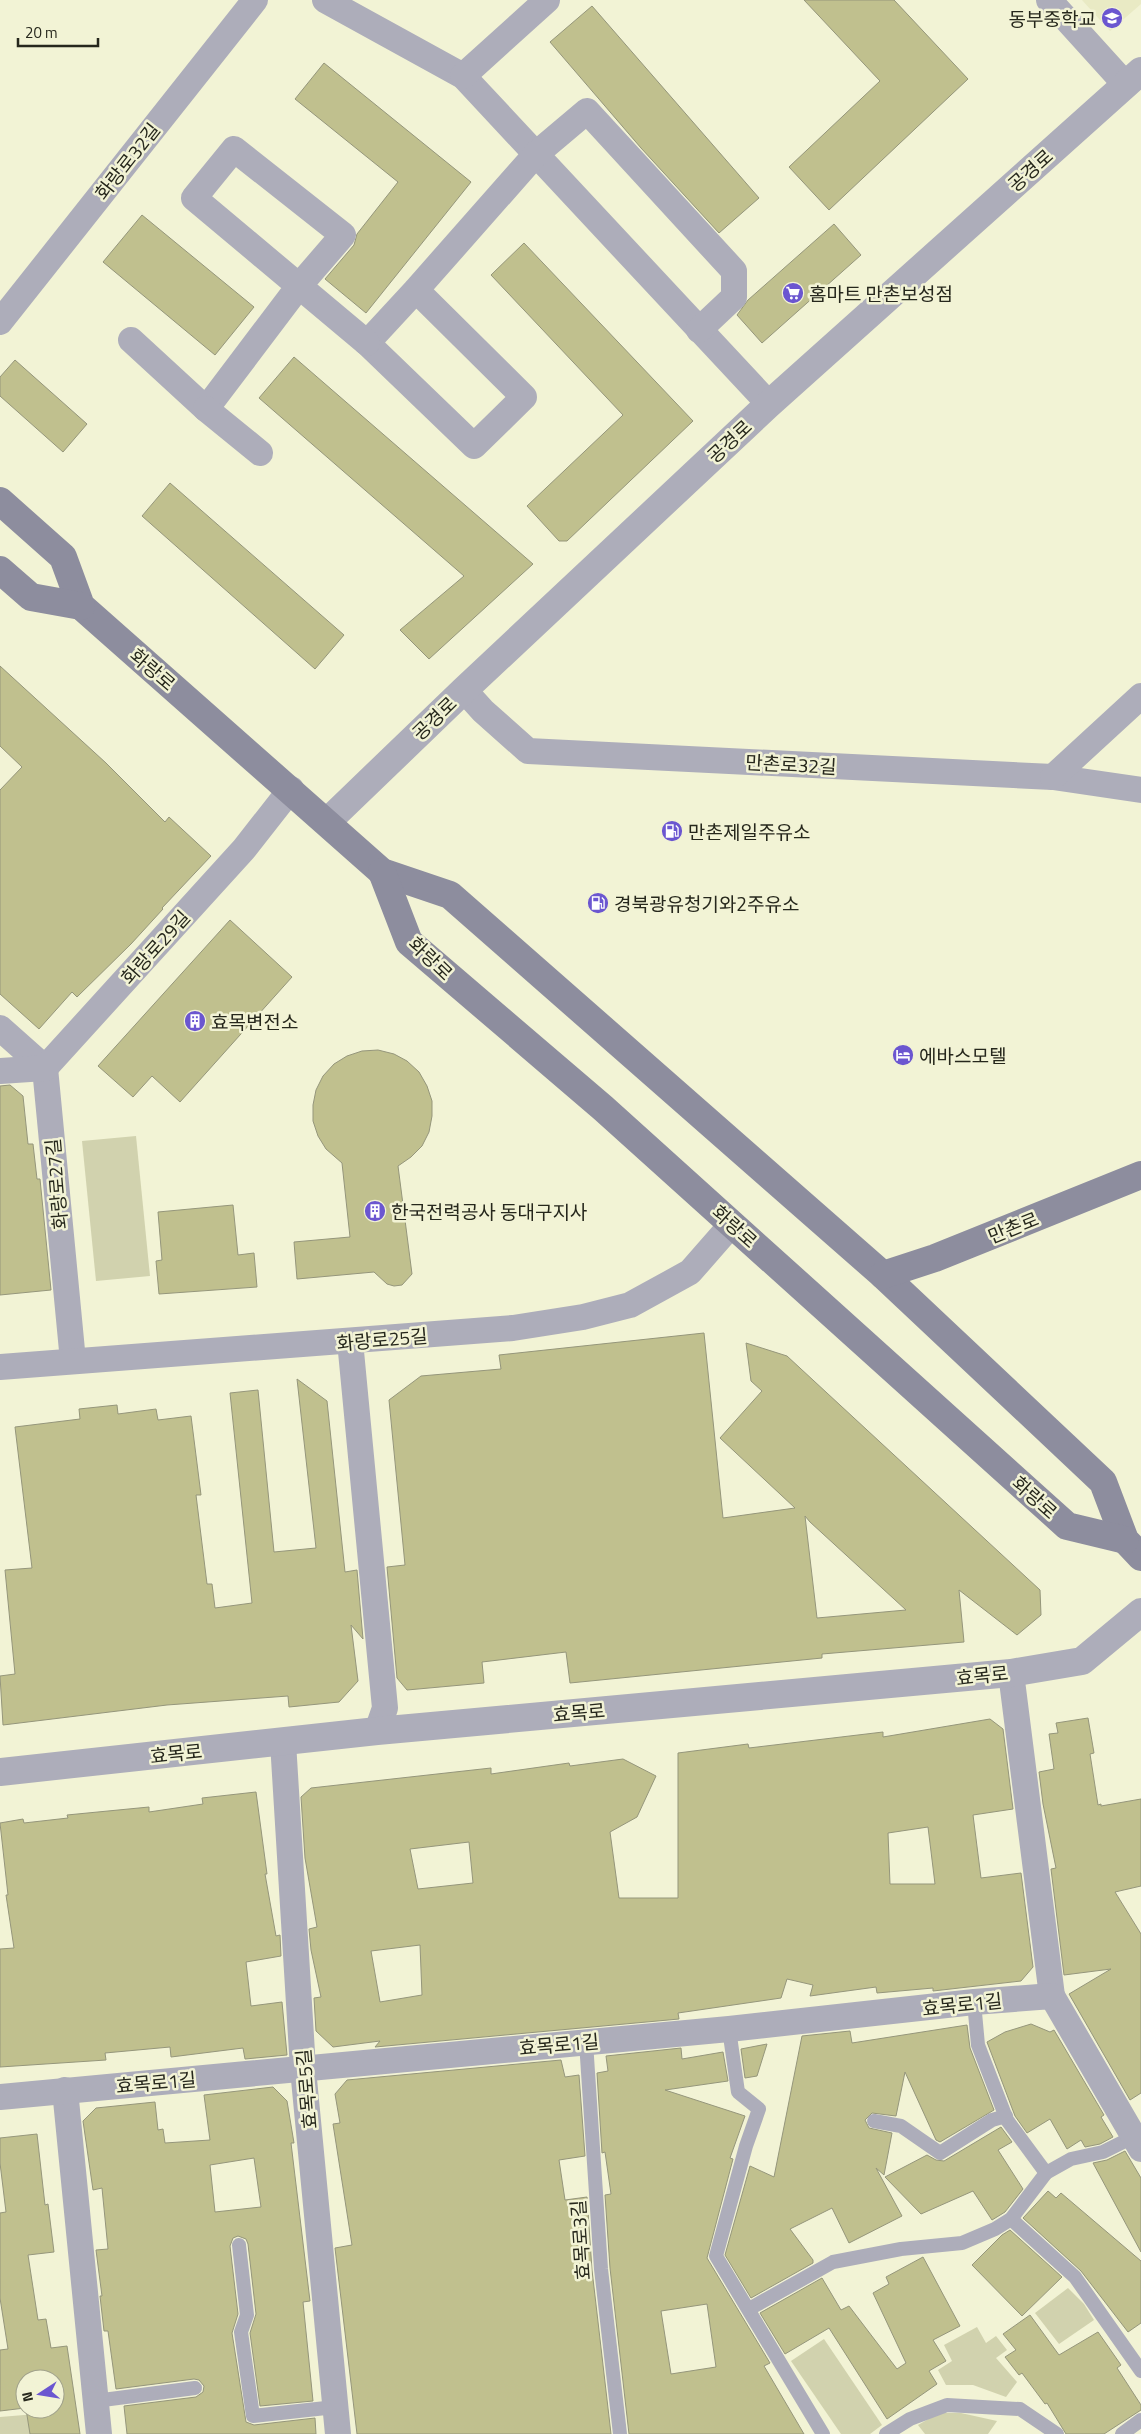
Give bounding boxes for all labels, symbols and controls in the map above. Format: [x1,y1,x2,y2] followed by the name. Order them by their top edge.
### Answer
[1009,4,1096,33] place label: 동부중학교
[1100,6,1124,30] school or university icon: 동부중학교
[18,15,98,47] scale bar
[25,21,58,44] text: 20 m
[87,116,167,206] street label: 화랑로32길
[1001,142,1059,198] street label: 공경로
[809,279,953,308] place label: 홈마트 만촌보성점
[781,281,805,305] supermarket icon: 홈마트 만촌보성점
[700,413,758,469] street label: 공경로
[124,641,182,697] street label: 화랑로
[405,689,463,747] street label: 공경로
[745,747,837,781] street label: 만촌로32길
[688,817,810,846] place label: 만촌제일주유소
[660,819,684,843] fuel station icon: 만촌제일주유소
[614,889,799,918] place label: 경북광유청기와2주유소
[586,891,610,915] fuel station icon: 경북광유청기와2주유소
[114,903,196,991] street label: 화랑로29길
[402,929,460,987] street label: 화랑로
[211,1007,298,1036] place label: 효목변전소
[183,1009,207,1033] building icon: 효목변전소
[919,1041,1006,1070] place label: 에바스모텔
[891,1043,915,1067] hotel icon: 에바스모텔
[38,1137,74,1231] street label: 화랑로27길
[391,1197,587,1226] place label: 한국전력공사 동대구지사
[706,1198,764,1254] street label: 화랑로
[363,1199,387,1223] building icon: 한국전력공사 동대구지사
[983,1204,1043,1250] street label: 만촌로
[335,1321,429,1357] street label: 화랑로25길
[1006,1469,1064,1525] street label: 화랑로
[954,1658,1010,1692] street label: 효목로
[552,1695,606,1729] street label: 효목로
[148,1736,204,1770] street label: 효목로
[920,1985,1004,2023] street label: 효목로1길
[518,2026,600,2062] street label: 효목로1길
[288,2048,324,2130] street label: 효목로5길
[115,2064,197,2100] street label: 효목로1길
[563,2199,597,2281] street label: 효목로3길
[15,2369,65,2419] north arrow
[16,2390,38,2404] text: N

